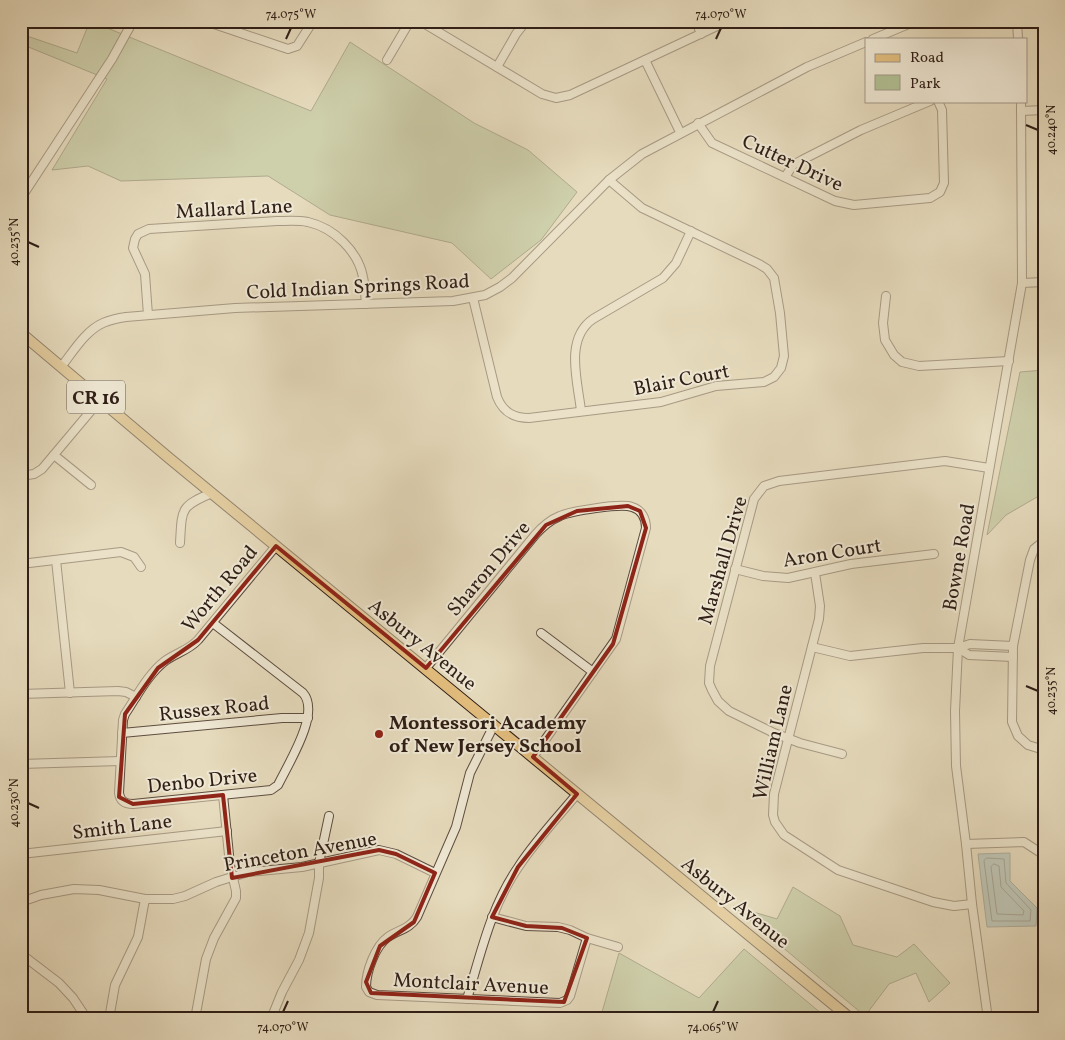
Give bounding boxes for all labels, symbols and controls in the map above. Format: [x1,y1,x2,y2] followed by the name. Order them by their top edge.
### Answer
[266,7,316,23] text: 74.075°W
[695,7,747,23] text: 74.070°W
[865,38,1028,102] legend
[910,48,944,69] text: Road
[910,74,941,95] text: Park
[1044,105,1060,155] text: 40.240°N
[737,128,847,199] street label: Cutter Drive
[175,193,293,227] street label: Mallard Lane
[7,218,23,266] text: 40.235°N
[246,268,471,308] street label: Cold Indian Springs Road
[631,358,732,404] street label: Blair Court
[67,381,125,414] road number: CR 16
[692,493,756,628] street label: Marshall Drive
[937,501,983,613] street label: Bowne Road
[441,516,538,623] street label: Sharon Drive
[781,532,884,576] street label: Aron Court
[176,540,265,639] street label: Worth Road
[361,593,482,698] street label: Asbury Avenue
[1044,667,1060,715] text: 40.235°N
[747,682,801,803] street label: William Lane
[157,690,271,730] street label: Russex Road
[389,710,586,761] place label: Montessori Academy of New Jersey School
[373,728,385,740] marker: Montessori Academy of New Jersey School
[146,762,259,802] street label: Denbo Drive
[7,778,23,828] text: 40.230°N
[71,808,174,848] street label: Smith Lane
[221,826,379,880] street label: Princeton Avenue
[674,851,795,956] street label: Asbury Avenue
[392,967,549,1003] street label: Montclair Avenue
[257,1020,309,1036] text: 74.070°W
[688,1020,738,1036] text: 74.065°W

